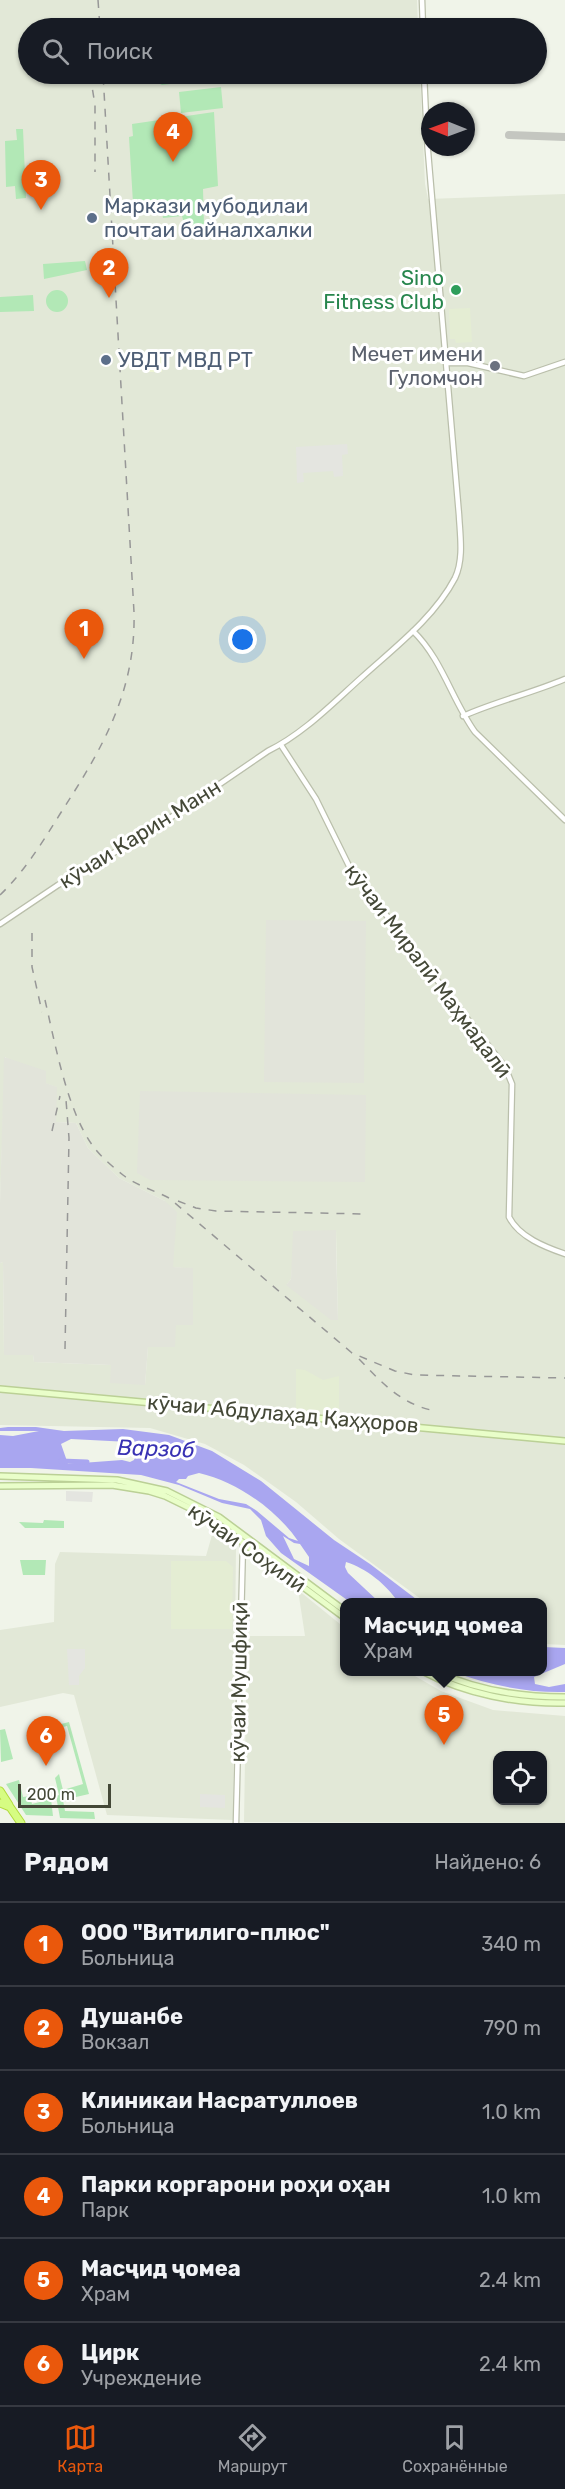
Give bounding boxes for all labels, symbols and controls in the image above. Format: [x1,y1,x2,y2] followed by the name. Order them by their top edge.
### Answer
[18,18,547,84] search box
[39,35,72,68] icon: search
[87,38,153,65] text: Поиск
[421,102,475,156] north arrow
[154,112,192,162] pin: 4
[22,160,60,210] pin: 3
[104,193,313,242] place label: Маркази мубодилаи почтаи байналхалки
[85,211,99,225] marker: Маркази мубодилаи почтаи байналхалки
[90,248,128,298] pin: 2
[323,265,444,314] place label: Sino Fitness Club
[449,283,463,297] marker: Sino Fitness Club
[351,341,483,390] place label: Мечет имени Гуломчон
[118,347,253,372] place label: УВДТ МВД РТ
[99,353,113,367] marker: УВДТ МВД РТ
[488,359,502,373] marker: Мечет имени Гуломчон
[64,610,104,659] pin: 1
[228,625,257,654] your location
[54,774,225,893] street label: кӯчаи Карин Манн
[340,859,517,1083] street label: кӯчаи Миралӣ Маҳмадалӣ
[146,1389,420,1438] street label: кӯчаи Абдулаҳад Қаҳҳоров
[117,1434,196,1463] water label: Варзоб
[184,1498,311,1597] street label: кӯчаи Соҳилӣ
[340,1598,547,1676] popup
[225,1601,252,1763] street label: кӯчаи Мушфиқӣ
[364,1612,523,1639] text: Масҷид ҷомеа
[364,1639,413,1663] text: Храм
[424,1696,464,1745] pin: 5
[26,1716,66,1766] pin: 6
[493,1751,547,1805] map controls
[493,1751,547,1805] button: locate
[18,1781,111,1808] scale bar
[27,1785,75,1804] text: 200 m
[24,1847,109,1878] text: Рядом
[435,1850,541,1874] text: Найдено: 6
[81,1919,330,1946] text: ООО "Витилиго-плюс"
[39,1932,48,1956] text: 1
[481,1932,541,1956] text: 340 m
[81,1946,174,1970] text: Больница
[81,2003,183,2030] text: Душанбе
[37,2016,50,2040] text: 2
[484,2016,541,2040] text: 790 m
[81,2030,149,2054] text: Вокзал
[81,2087,358,2114] text: Клиникаи Насратуллоев
[37,2100,50,2124] text: 3
[482,2100,541,2124] text: 1.0 km
[81,2114,174,2138] text: Больница
[81,2171,391,2198] text: Парки коргарони роҳи оҳан
[37,2184,50,2208] text: 4
[482,2184,541,2208] text: 1.0 km
[81,2198,129,2222] text: Парк
[81,2255,241,2282] text: Масҷид ҷомеа
[37,2268,50,2292] text: 5
[479,2268,541,2292] text: 2.4 km
[81,2282,130,2306] text: Храм
[81,2339,139,2366] text: Цирк
[37,2352,50,2376] text: 6
[479,2352,541,2376] text: 2.4 km
[81,2366,202,2390] text: Учреждение
[57,2421,103,2476] tab: Карта
[218,2421,288,2476] tab: Маршрут
[402,2421,508,2476] tab: Сохранённые

